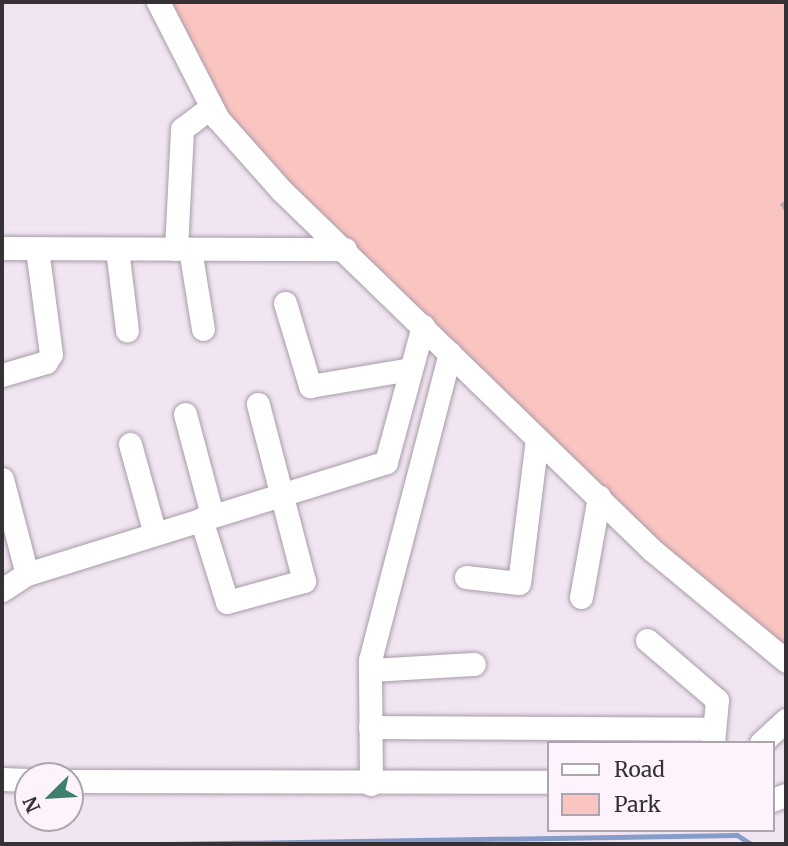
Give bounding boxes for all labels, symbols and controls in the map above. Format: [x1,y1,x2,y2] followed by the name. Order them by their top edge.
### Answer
[546,741,774,832] legend
[614,756,665,783] text: Road
[14,762,84,832] north arrow
[614,791,661,818] text: Park
[18,793,46,816] text: N

